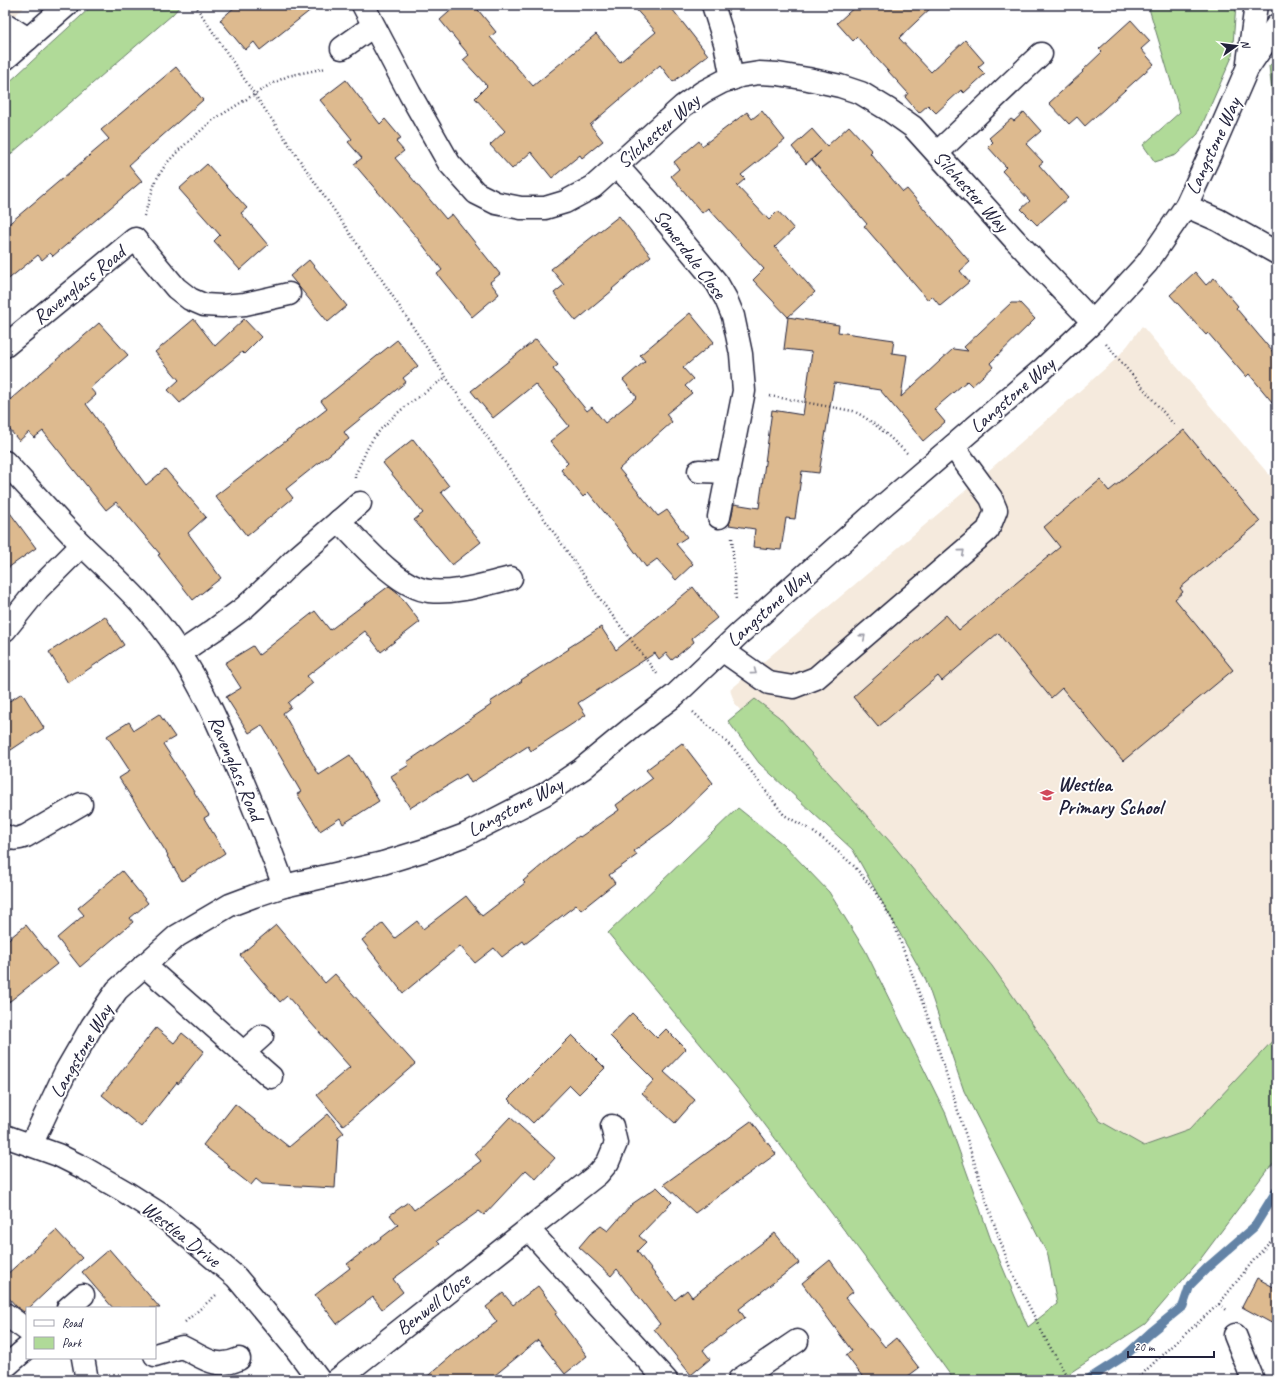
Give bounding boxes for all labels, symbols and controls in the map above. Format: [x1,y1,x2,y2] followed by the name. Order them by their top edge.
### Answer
[1216,26,1256,66] north arrow
[1238,39,1254,51] text: N
[612,87,706,174] street label: Silchester Way
[1180,92,1247,198] street label: Langstone Way
[928,145,1016,239] street label: Silchester Way
[648,204,733,305] street label: Somerdale Close
[28,238,133,330] street label: Ravenglass Road
[964,350,1061,439] street label: Langstone Way
[957,550,964,557] one-way arrow
[721,562,817,652] street label: Langstone Way
[858,635,866,642] one-way arrow
[750,667,757,675] one-way arrow
[203,712,271,827] street label: Ravenglass Road
[463,770,569,842] street label: Langstone Way
[1058,772,1167,820] place label: Westlea Primary School
[1039,787,1055,803] school or university icon: Westlea Primary School
[44,998,119,1102] street label: Langstone Way
[137,1195,227,1274] street label: Westlea Drive
[391,1266,476,1341] street label: Benwell Close
[26,1307,156,1359] legend
[62,1315,84,1331] text: Road
[1128,1333,1214,1359] scale bar
[62,1335,83,1351] text: Park
[1134,1339,1156,1355] text: 20 m

